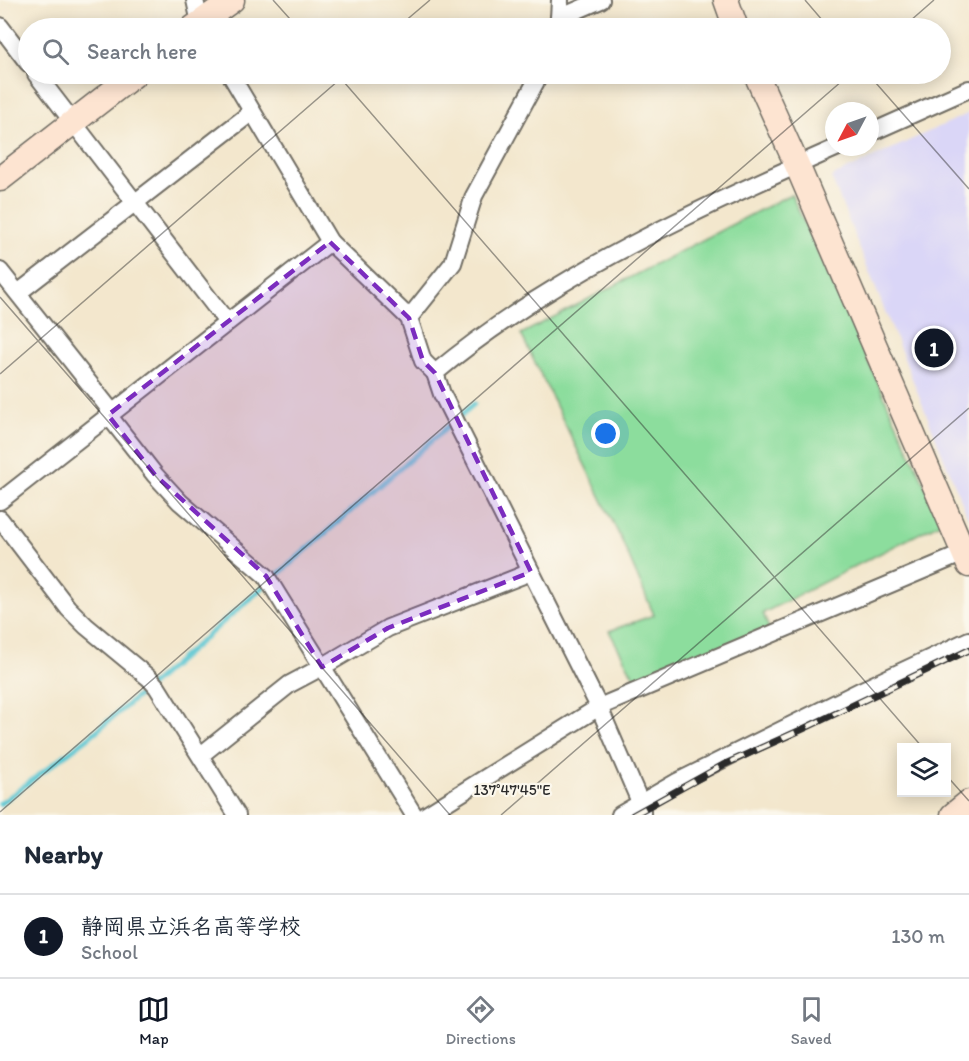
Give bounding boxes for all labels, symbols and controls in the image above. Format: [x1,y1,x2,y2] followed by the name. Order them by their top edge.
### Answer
[18,18,951,84] search box
[39,35,72,68] icon: search
[87,38,197,65] text: Search here
[825,102,879,156] north arrow
[914,326,954,370] pin: 1
[591,419,620,448] your location
[897,743,951,797] map controls
[897,743,951,797] button: layers
[474,781,550,799] text: 137°47'45"E
[24,838,103,870] text: Nearby
[81,913,301,940] text: 静岡県立浜名高等学校
[39,924,48,948] text: 1
[891,924,945,948] text: 130 m
[81,940,138,964] text: School
[137,993,170,1048] tab: Map
[445,993,516,1048] tab: Directions
[791,993,832,1048] tab: Saved

